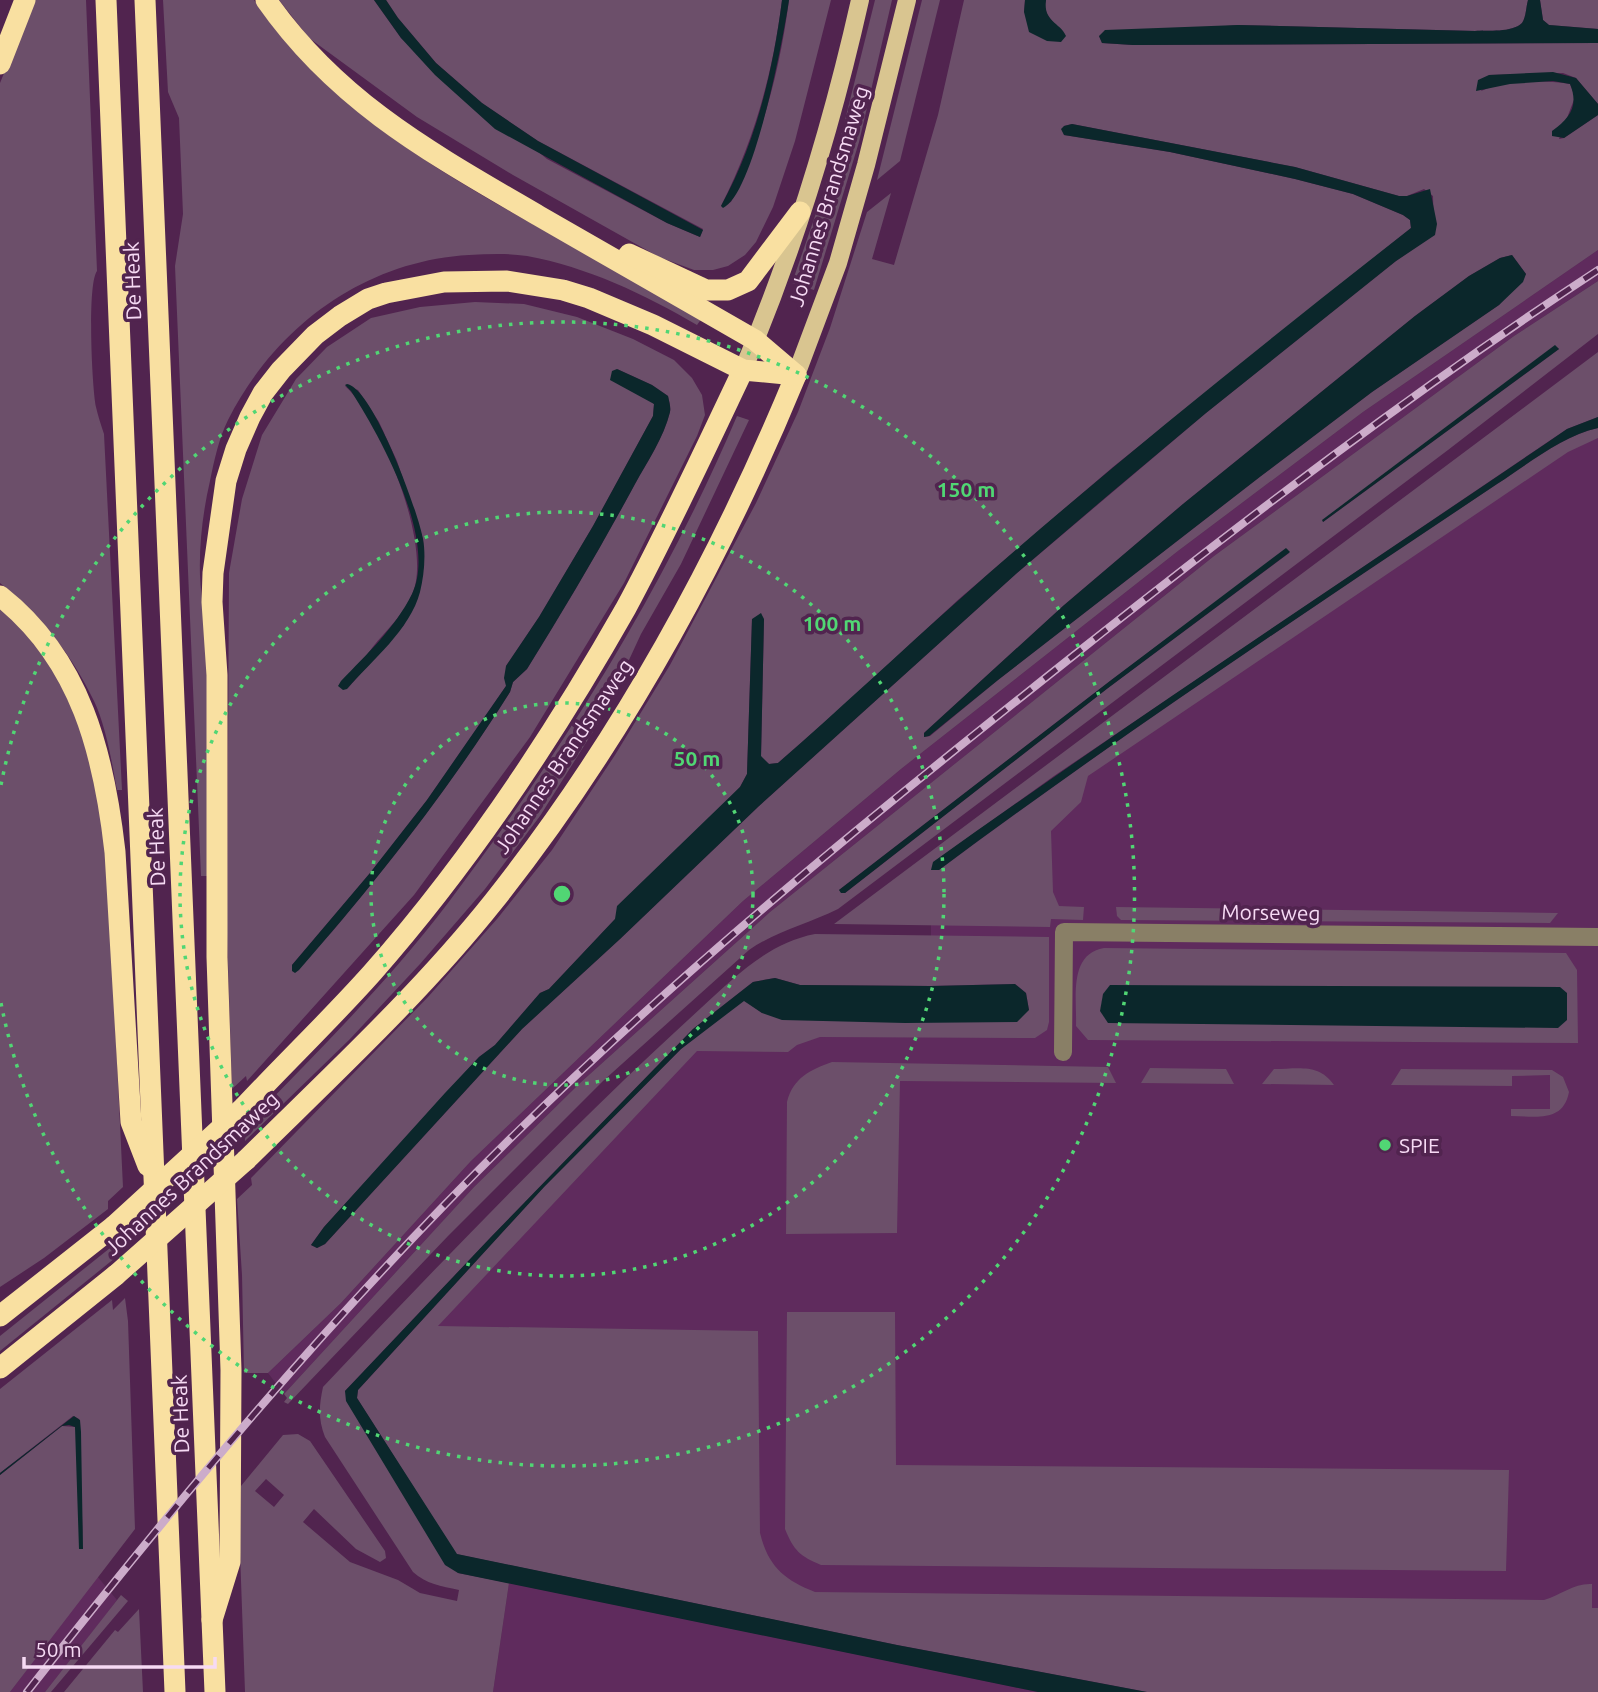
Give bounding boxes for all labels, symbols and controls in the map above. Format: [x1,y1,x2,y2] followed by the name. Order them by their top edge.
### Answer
[783,83,873,309] street label: Johannes Brandsmaweg
[119,241,145,321] street label: De Heak
[937,477,995,501] text: 150 m
[803,611,861,635] text: 100 m
[489,654,637,858] street label: Johannes Brandsmaweg
[674,746,720,770] text: 50 m
[143,807,169,887] street label: De Heak
[550,882,574,906] centre of rings
[1221,899,1321,925] street label: Morseweg
[99,1086,283,1260] street label: Johannes Brandsmaweg
[1399,1133,1440,1157] place label: SPIE
[1377,1137,1393,1153] marker: SPIE
[167,1374,193,1454] street label: De Heak
[24,1626,215,1670] scale bar
[35,1637,82,1661] text: 50 m

